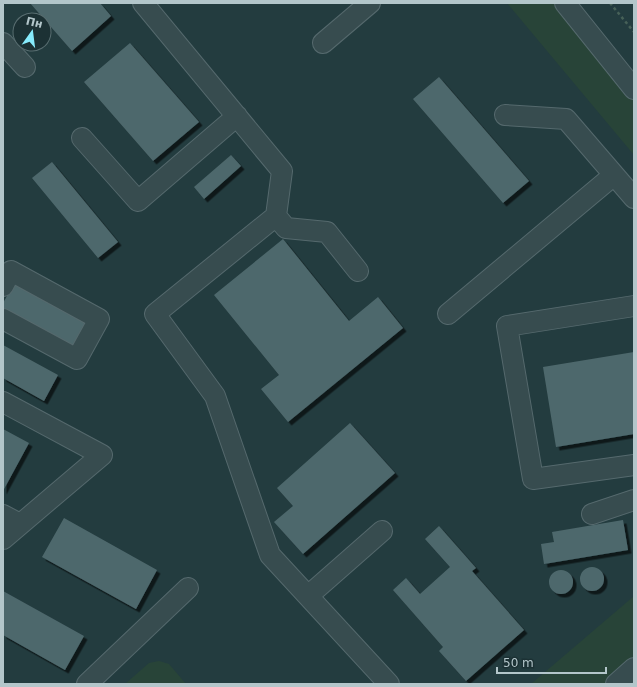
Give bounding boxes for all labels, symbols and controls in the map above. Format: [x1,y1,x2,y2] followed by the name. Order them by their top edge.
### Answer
[12,12,52,52] north arrow
[25,14,44,31] text: Пн
[497,649,606,675] scale bar
[503,656,534,670] text: 50 m

